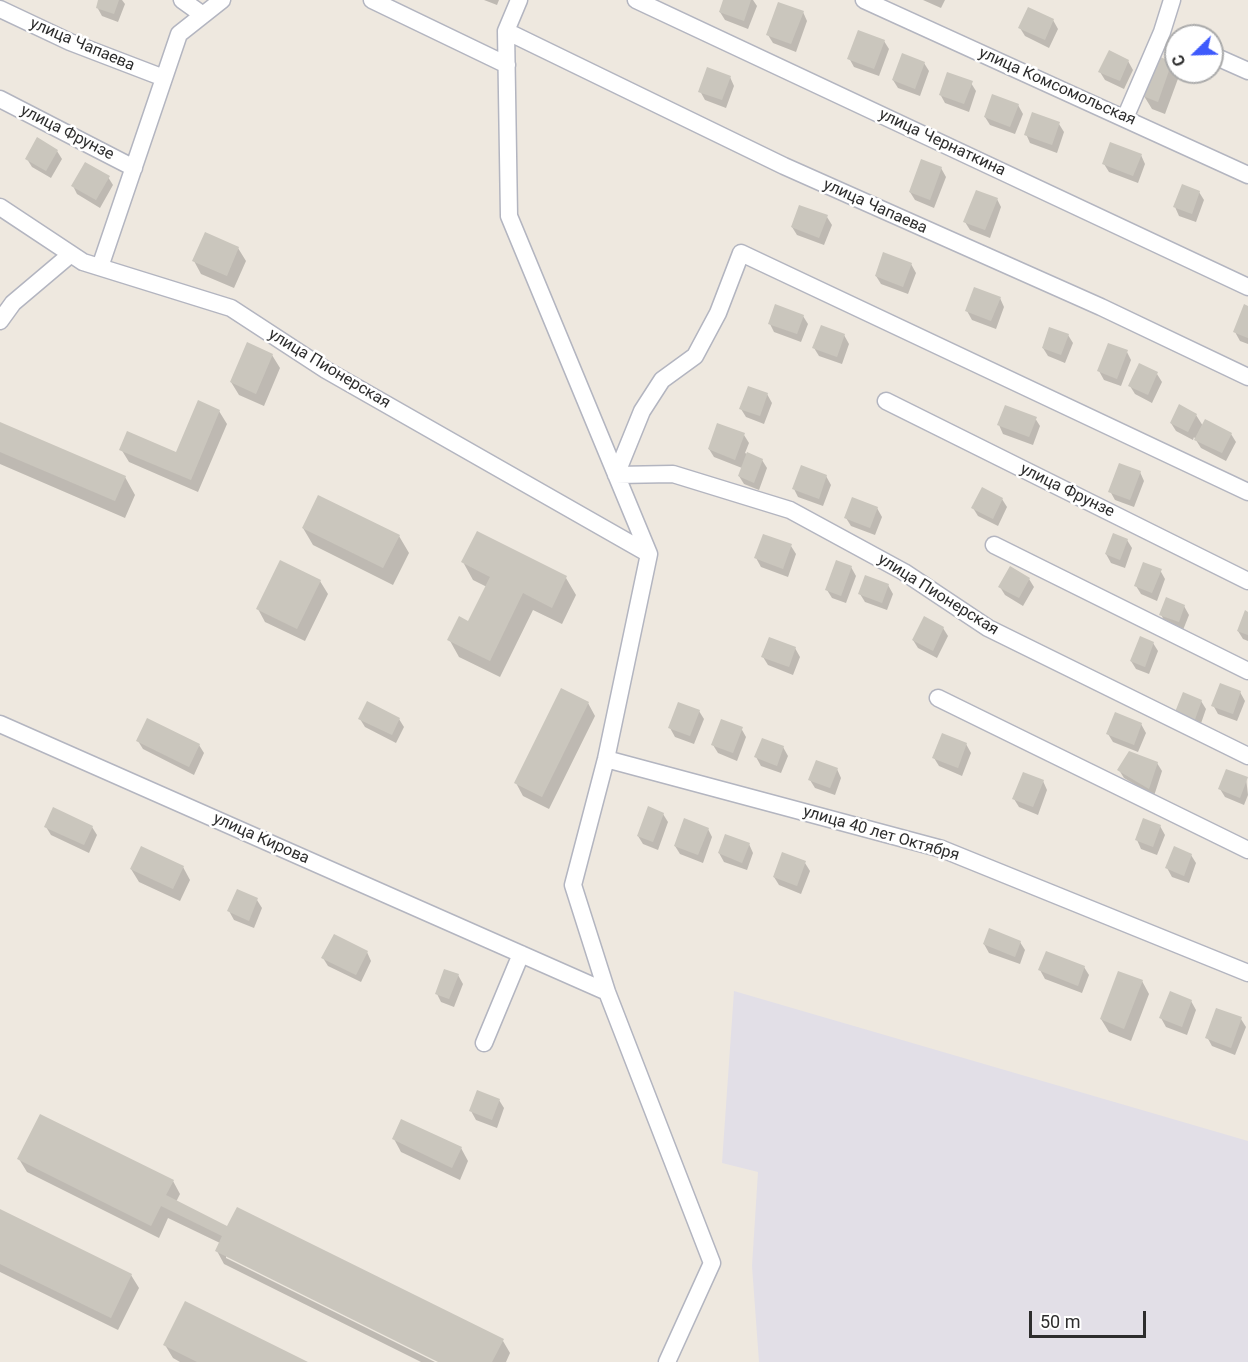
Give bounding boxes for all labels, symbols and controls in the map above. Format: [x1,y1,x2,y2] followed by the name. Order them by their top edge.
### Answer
[27,14,137,76] street label: улица Чапаева
[1164,24,1224,84] north arrow
[976,44,1138,130] street label: улица Комсомольская
[1168,52,1190,69] text: С
[17,101,117,165] street label: улица Фрунзе
[876,105,1008,181] street label: улица Чернаткина
[820,175,930,239] street label: улица Чапаева
[265,325,393,413] street label: улица Пионерская
[1017,460,1117,522] street label: улица Фрунзе
[874,550,1002,640] street label: улица Пионерская
[801,802,961,866] street label: улица 40 лет Октября
[210,809,312,869] street label: улица Кирова
[1032,1299,1149,1337] scale bar
[1040,1311,1080,1332] text: 50 m

